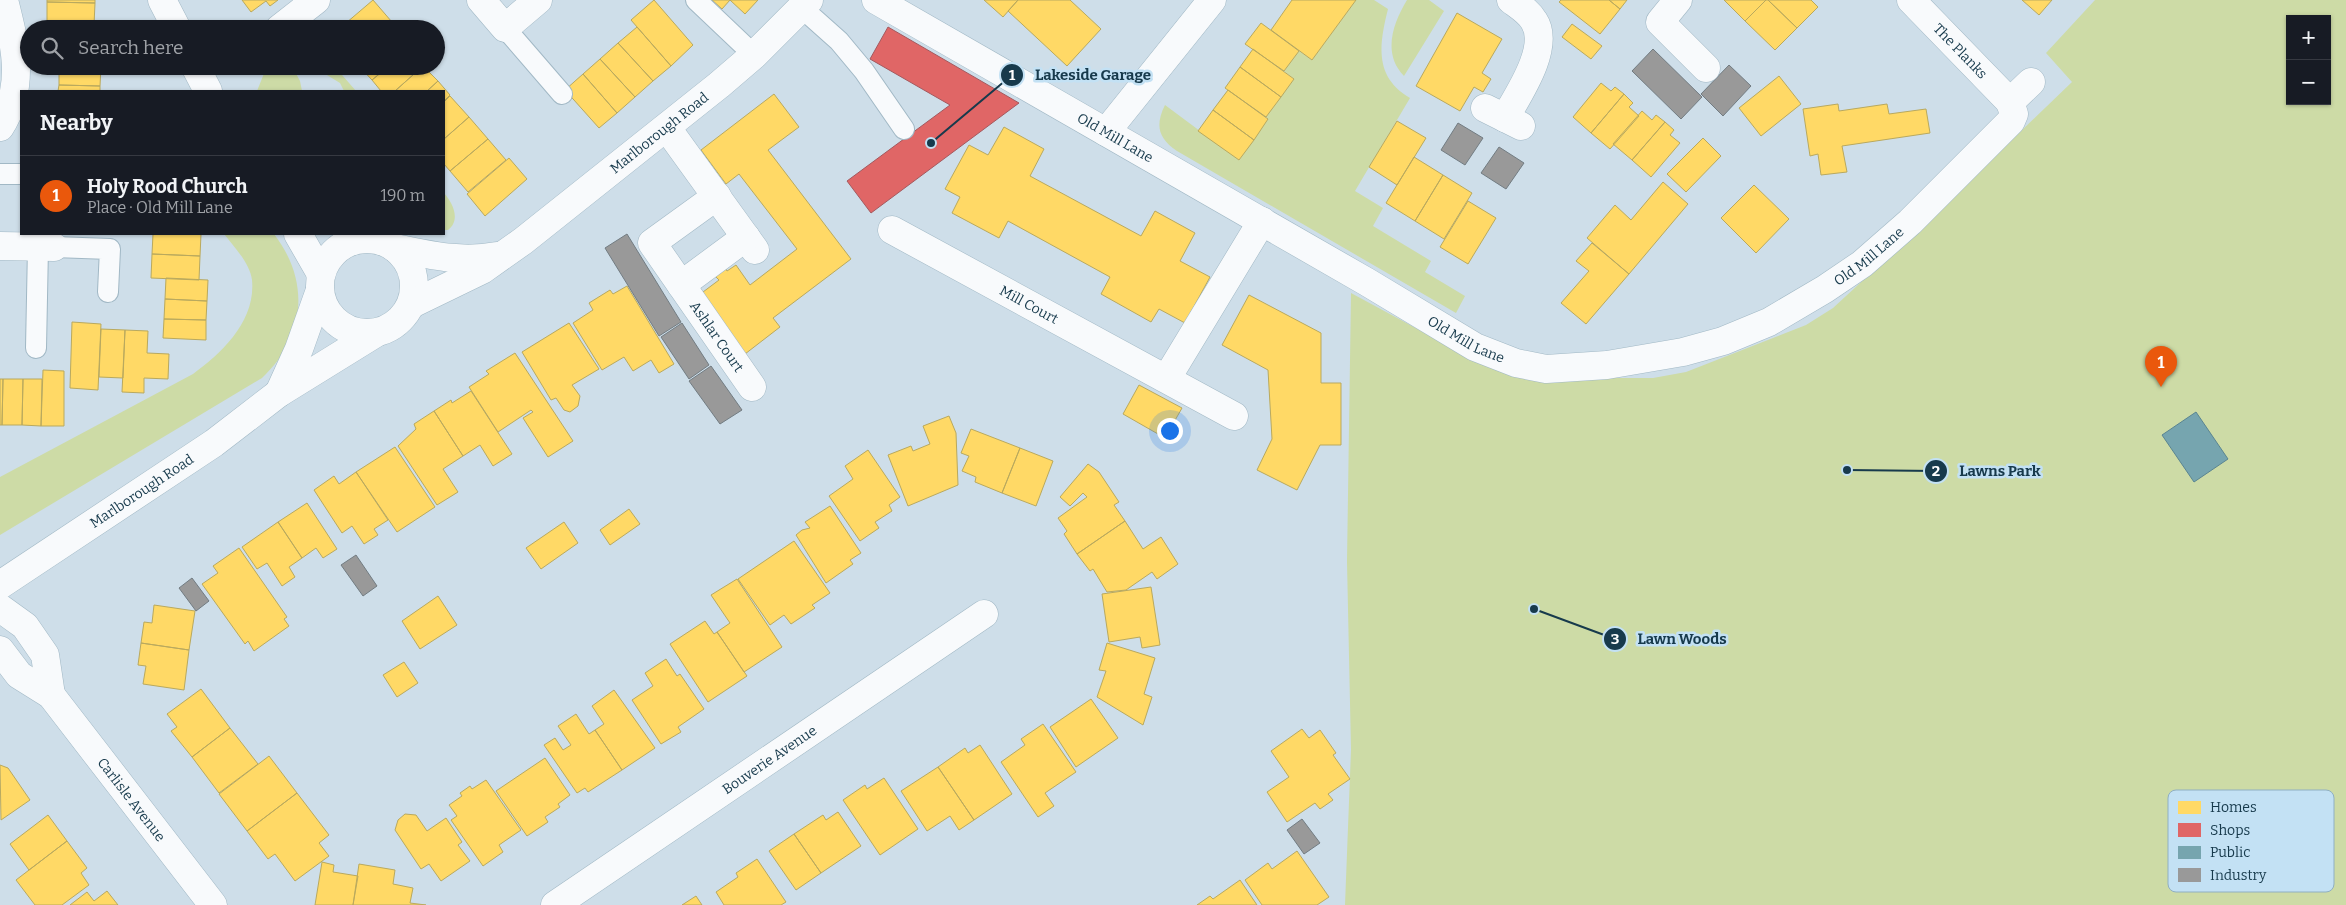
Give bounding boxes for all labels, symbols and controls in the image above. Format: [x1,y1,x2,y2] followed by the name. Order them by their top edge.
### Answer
[2286,15,2331,105] map controls
[2286,15,2331,60] button: +
[20,20,445,75] search box
[1930,20,1991,82] street label: The Planks
[38,34,66,62] icon: search
[78,36,183,59] text: Search here
[1000,60,1161,90] callout: Lakeside Garage
[2286,60,2331,105] button: −
[1009,66,1016,84] text: 1
[1035,66,1151,84] text: Lakeside Garage
[607,89,712,177] street label: Marlborough Road
[1074,109,1156,166] street label: Old Mill Lane
[40,110,113,136] text: Nearby
[87,175,247,198] text: Holy Rood Church
[53,186,59,205] text: 1
[380,186,425,205] text: 190 m
[87,198,233,217] text: Place · Old Mill Lane
[1831,223,1907,290] street label: Old Mill Lane
[997,282,1061,328] street label: Mill Court
[686,298,747,375] street label: Ashlar Court
[1424,312,1507,367] street label: Old Mill Lane
[2145,346,2177,387] pin: 1
[1157,418,1183,444] your location
[87,451,197,532] street label: Marlborough Road
[1924,456,2050,486] callout: Lawns Park
[1932,462,1940,480] text: 2
[1959,462,2041,480] text: Lawns Park
[1602,624,1737,654] callout: Lawn Woods
[1611,630,1619,648] text: 3
[1637,630,1727,648] text: Lawn Woods
[719,722,820,798] street label: Bouverie Avenue
[94,754,169,845] street label: Carlisle Avenue
[2168,790,2334,892] legend
[2210,799,2257,816] text: Homes
[2210,822,2250,839] text: Shops
[2210,844,2250,861] text: Public
[2210,867,2267,884] text: Industry

